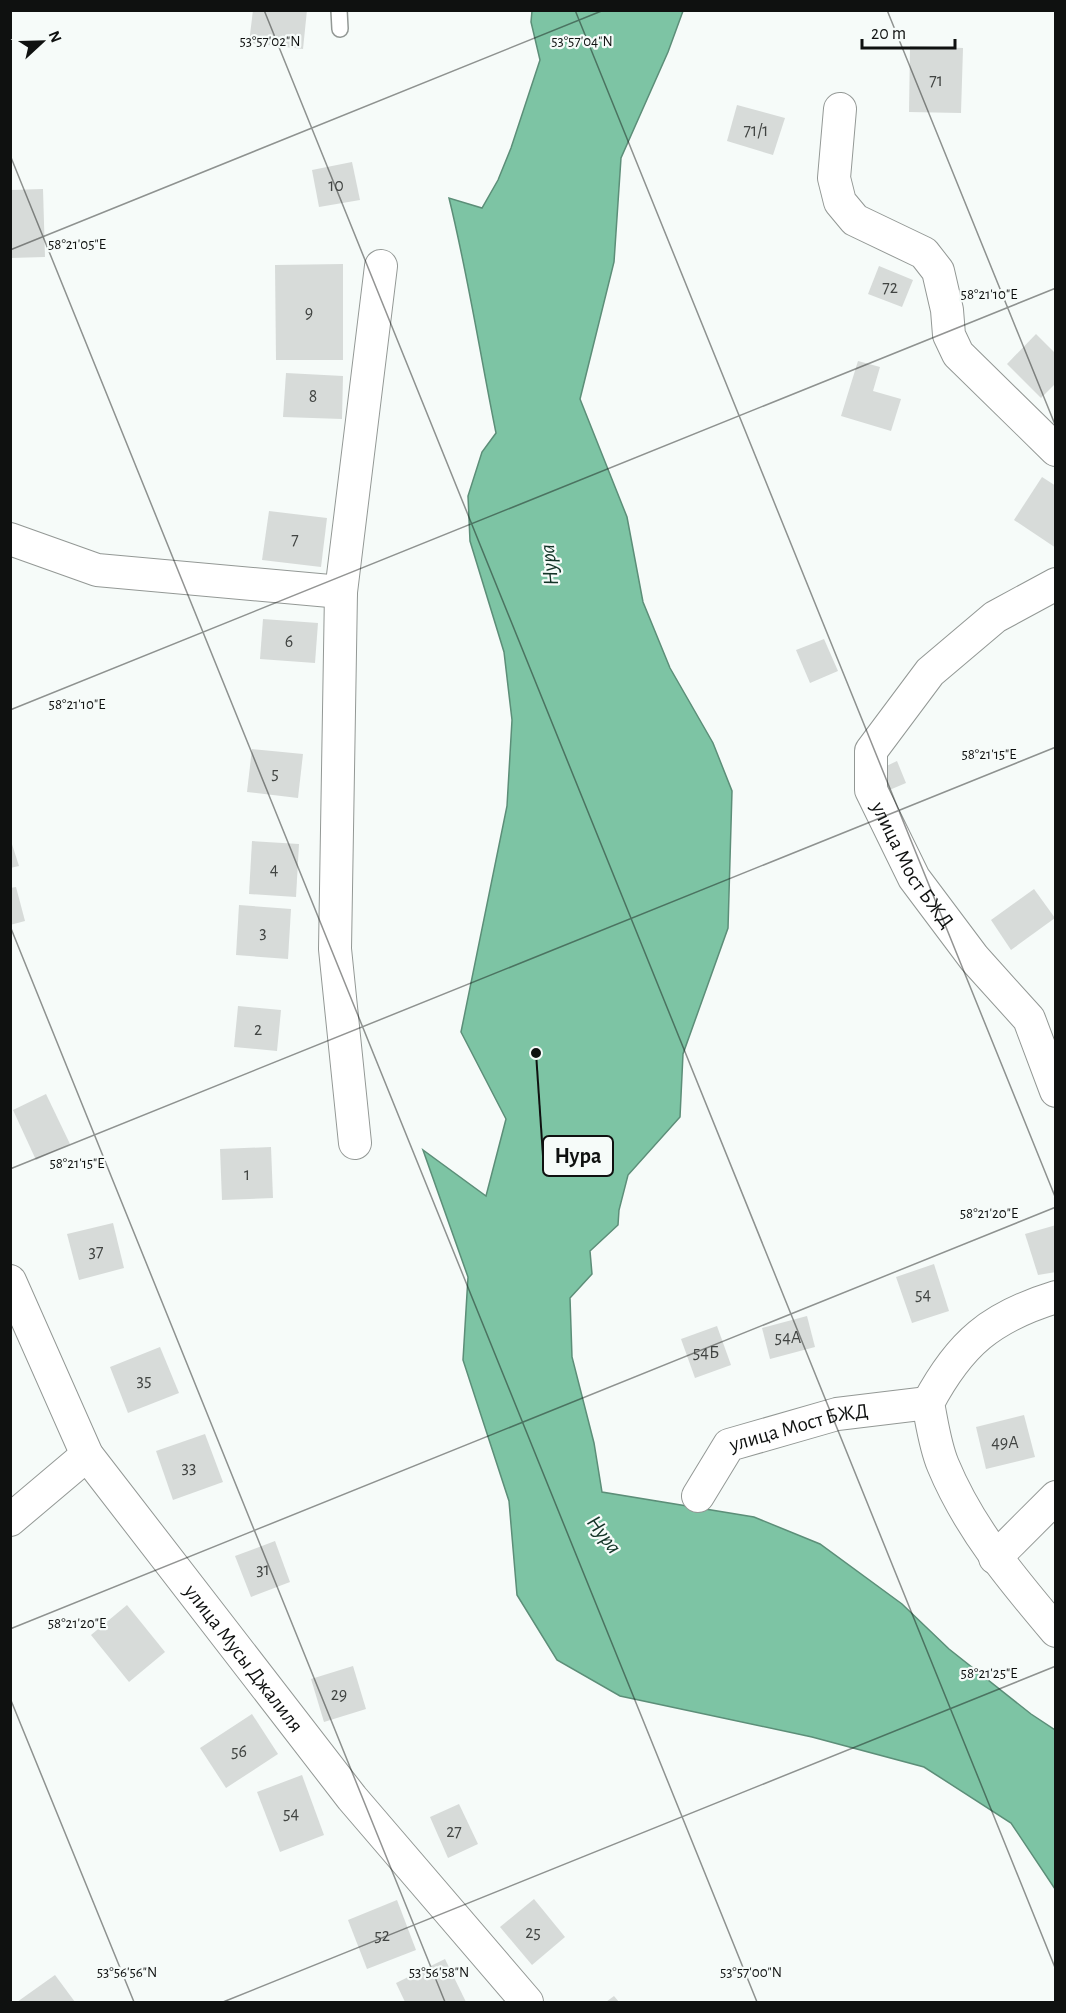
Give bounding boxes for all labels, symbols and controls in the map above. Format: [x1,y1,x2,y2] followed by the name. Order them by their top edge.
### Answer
[12,12,72,72] north arrow
[862,12,955,50] scale bar
[871,25,906,43] text: 20 m
[45,29,64,45] text: N
[239,34,301,49] text: 53°57'02"N
[551,34,613,49] text: 53°57'04"N
[929,72,943,90] house number: 71
[743,122,769,140] house number: 71/1
[328,177,344,195] house number: 10
[48,237,106,252] text: 58°21'05"E
[882,279,898,297] house number: 72
[961,287,1017,302] text: 58°21'10"E
[305,304,313,322] house number: 9
[309,388,317,406] house number: 8
[291,531,299,549] house number: 7
[536,543,563,587] water label: Нура
[285,633,293,651] house number: 6
[49,697,105,712] text: 58°21'10"E
[961,747,1017,762] text: 58°21'15"E
[271,765,279,783] house number: 5
[867,798,958,932] street label: улица Мост БЖД
[270,861,279,879] house number: 4
[259,924,267,942] house number: 3
[254,1021,262,1039] house number: 2
[543,1136,613,1176] callout: Нура
[555,1145,601,1168] text: Нура
[49,1156,105,1171] text: 58°21'15"E
[244,1166,250,1184] house number: 1
[960,1206,1018,1221] text: 58°21'20"E
[89,1243,103,1261] house number: 37
[915,1286,931,1304] house number: 54
[775,1329,802,1347] house number: 54А
[693,1344,719,1362] house number: 54Б
[137,1372,151,1390] house number: 35
[726,1400,870,1456] street label: улица Мост БЖД
[991,1434,1019,1452] house number: 49А
[182,1459,196,1477] house number: 33
[582,1511,625,1558] water label: Нура
[256,1561,270,1579] house number: 31
[180,1580,307,1736] street label: улица Мусы Джалиля
[48,1616,106,1631] text: 58°21'20"E
[961,1666,1017,1681] text: 58°21'25"E
[331,1686,347,1704] house number: 29
[231,1743,247,1761] house number: 56
[283,1805,299,1823] house number: 54
[446,1823,462,1841] house number: 27
[525,1924,541,1942] house number: 25
[374,1927,390,1945] house number: 52
[97,1965,157,1980] text: 53°56'56"N
[409,1965,469,1980] text: 53°56'58"N
[720,1965,782,1980] text: 53°57'00"N

